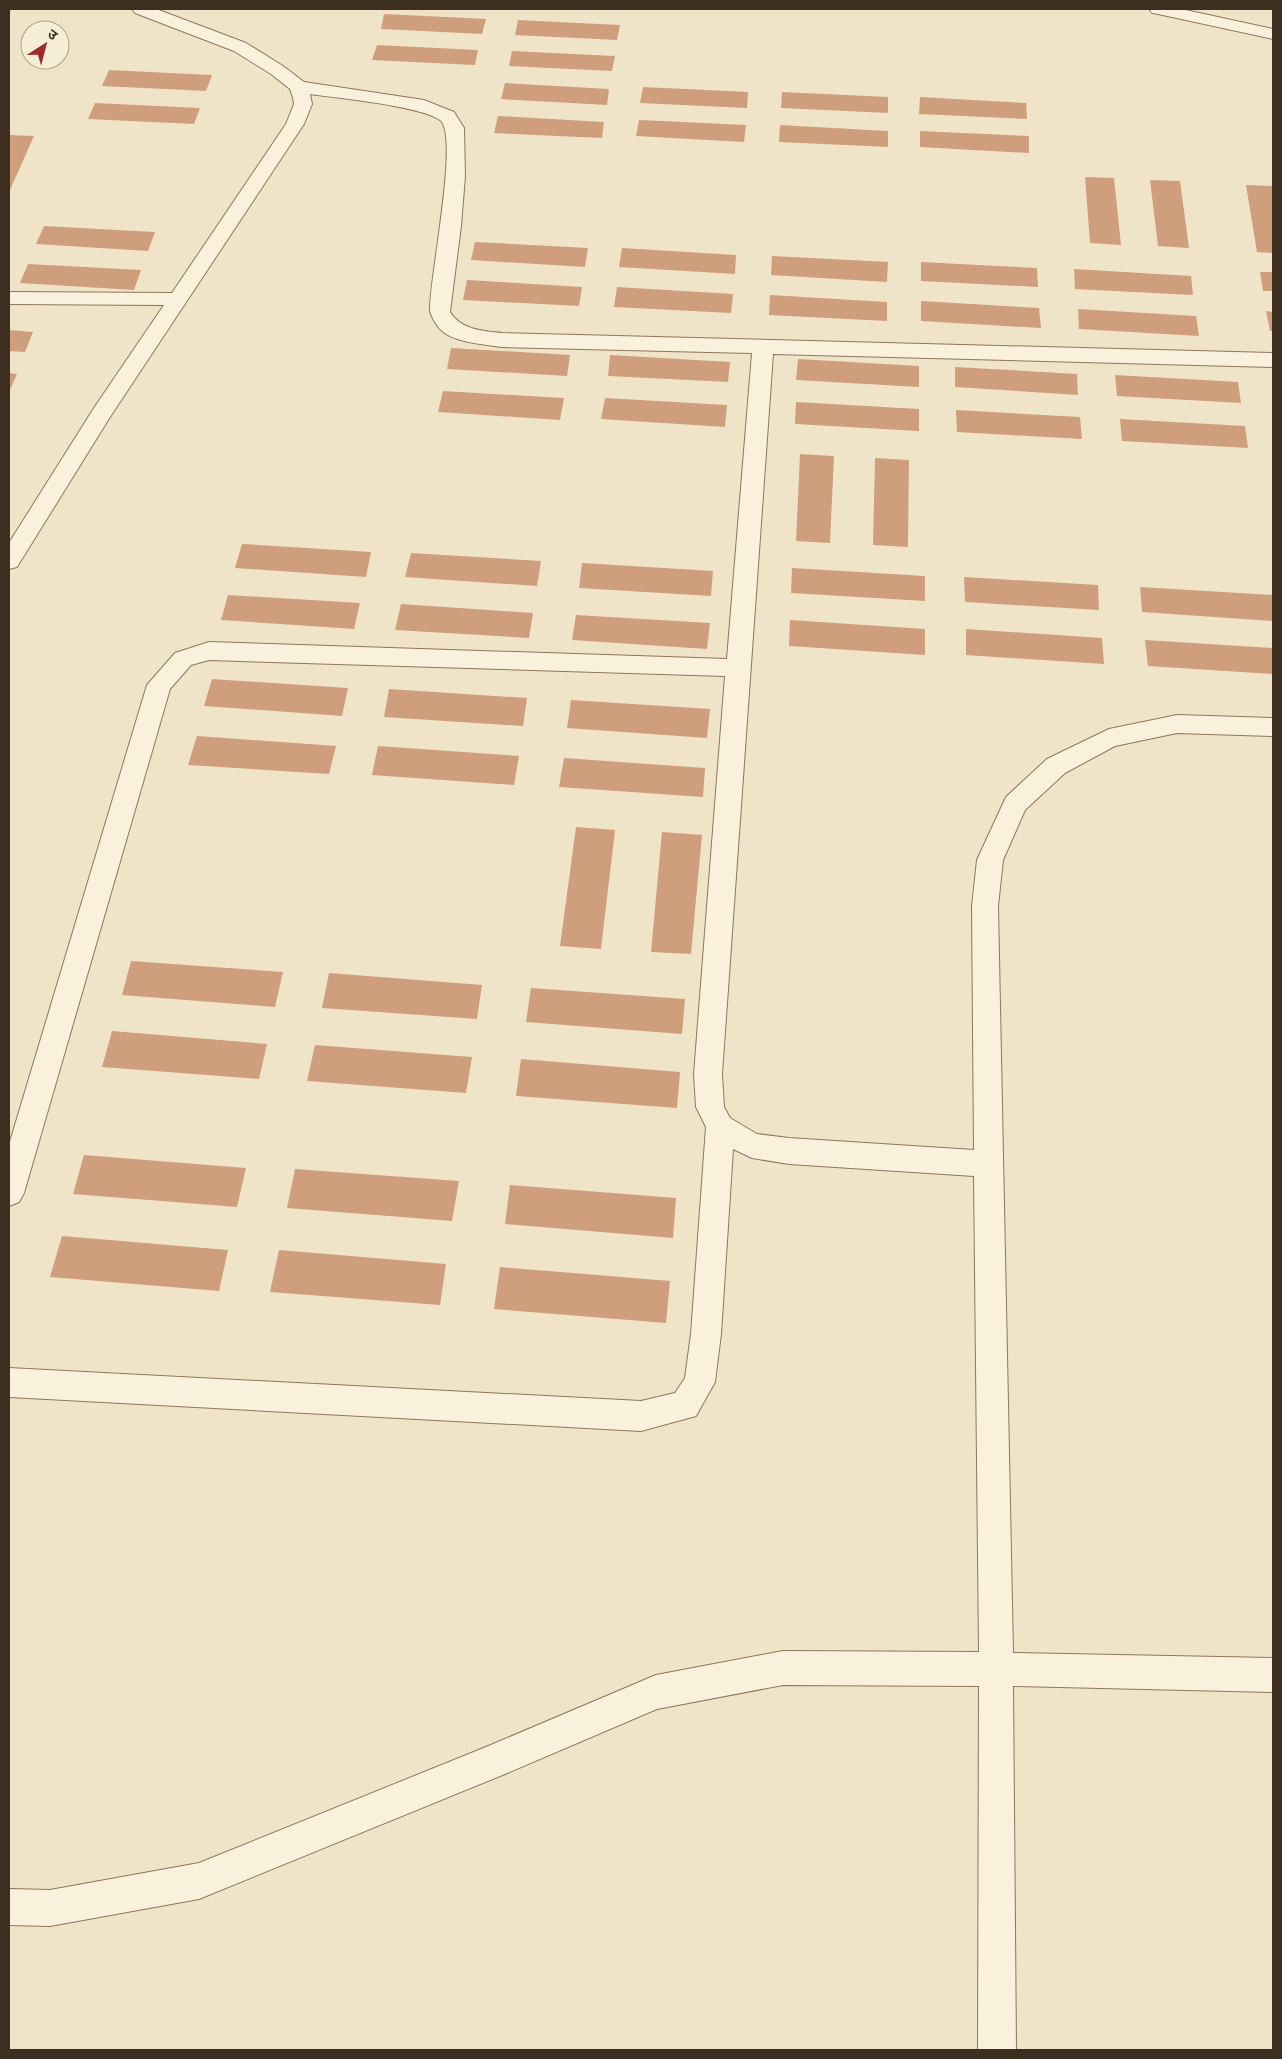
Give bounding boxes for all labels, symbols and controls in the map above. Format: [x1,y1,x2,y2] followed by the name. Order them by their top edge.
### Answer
[20,20,70,70] north arrow
[44,25,62,45] text: उ

